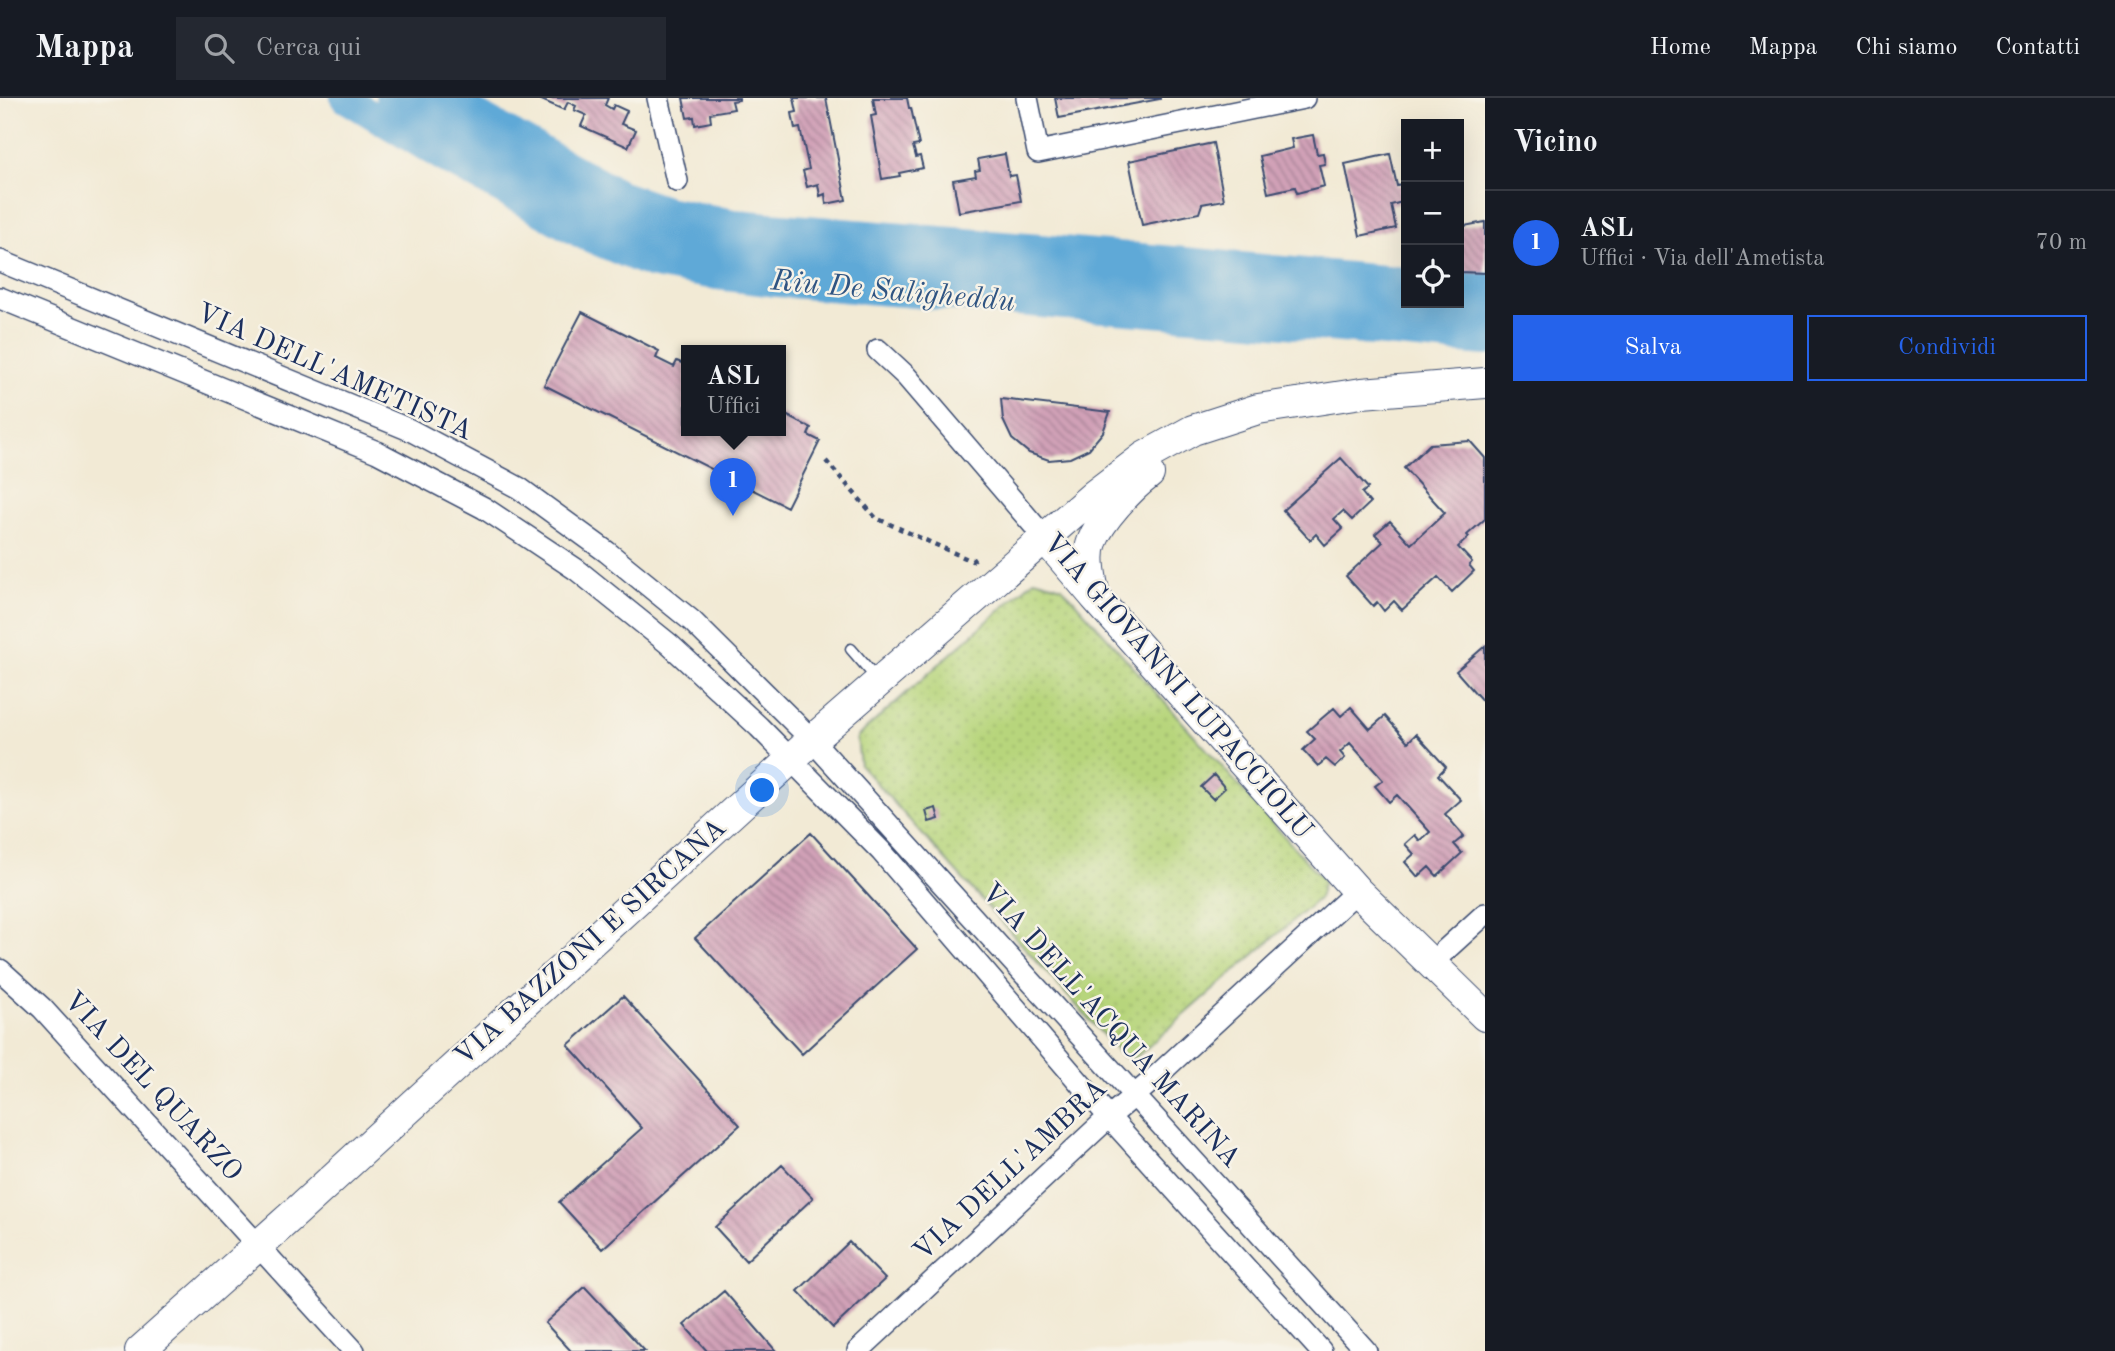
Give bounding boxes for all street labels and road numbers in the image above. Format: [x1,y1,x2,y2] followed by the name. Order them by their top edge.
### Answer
[192,299,476,447] street label: VIA DELL'AMETISTA
[1037,529,1317,845] street label: VIA GIOVANNI LUPACCIOLU
[450,814,732,1072] street label: VIA BAZZONI E SIRCANA
[975,878,1245,1174] street label: VIA DELL'ACQUA MARINA
[57,987,247,1187] street label: VIA DEL QUARZO
[909,1075,1113,1267] street label: VIA DELL'AMBRA

